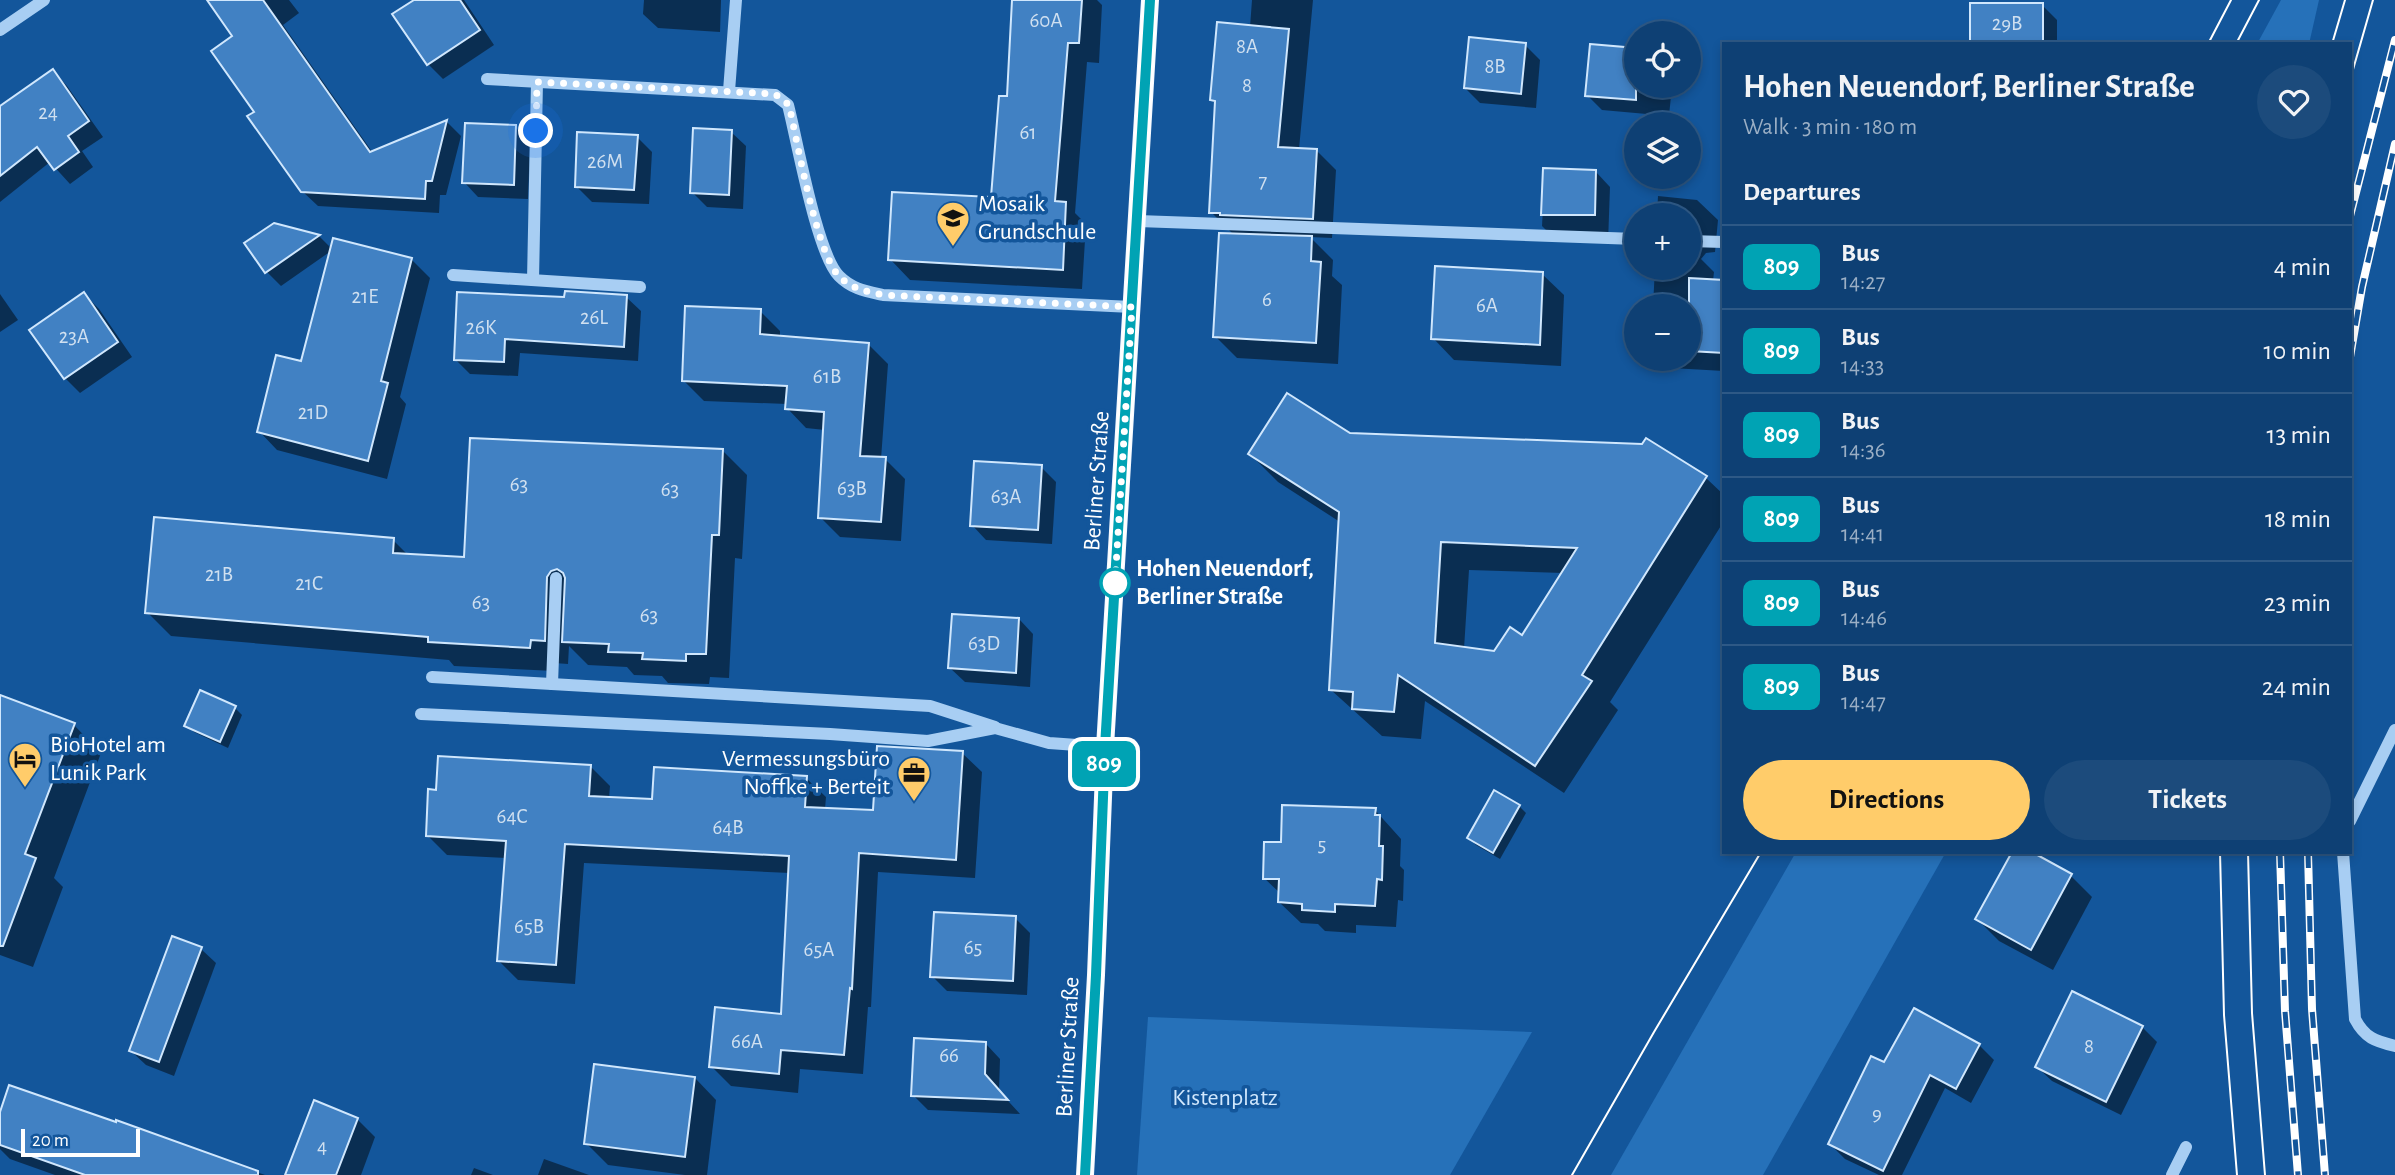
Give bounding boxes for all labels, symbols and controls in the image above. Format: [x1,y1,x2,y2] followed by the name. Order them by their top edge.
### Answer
[1029,10,1063,31] house number: 60A
[1992,13,2022,34] house number: 29B
[1624,21,1701,371] map controls
[1624,21,1701,98] button: locate
[1236,36,1258,57] house number: 8A
[1484,56,1506,77] house number: 8B
[2257,65,2331,139] button: heart
[1743,71,2195,104] text: Hohen Neuendorf, Berliner Straße
[1242,75,1252,96] house number: 8
[38,102,58,123] house number: 24
[1624,112,1701,189] button: layers
[518,113,553,148] your location
[1743,116,1917,139] text: Walk · 3 min · 180 m
[1019,122,1037,143] house number: 61
[587,151,623,172] house number: 26M
[1259,171,1268,192] house number: 7
[1743,179,1861,205] text: Departures
[978,192,1096,244] place label: Mosaik Grundschule
[934,199,972,248] school or university icon: Mosaik Grundschule
[1624,203,1701,280] button: +
[1841,240,1880,266] text: Bus
[2274,254,2331,280] text: 4 min
[1764,255,1799,279] text: 809
[1841,271,1885,294] text: 14:27
[352,286,378,307] house number: 21E
[1262,289,1272,310] house number: 6
[1624,294,1701,371] button: −
[1476,295,1498,316] house number: 6A
[580,307,608,328] house number: 26L
[466,317,497,338] house number: 26K
[1841,324,1880,350] text: Bus
[59,326,89,347] house number: 23A
[2264,338,2331,364] text: 10 min
[1764,339,1799,363] text: 809
[1841,355,1884,378] text: 14:33
[813,366,841,387] house number: 61B
[298,402,328,423] house number: 21D
[1841,408,1880,434] text: Bus
[1080,410,1114,552] street label: Berliner Straße
[2267,422,2331,448] text: 13 min
[1764,423,1799,447] text: 809
[1841,439,1886,462] text: 14:36
[510,474,528,495] house number: 63
[837,478,867,499] house number: 63B
[661,479,679,500] house number: 63
[991,486,1021,507] house number: 63A
[1841,492,1880,518] text: Bus
[2265,506,2331,532] text: 18 min
[1764,507,1799,531] text: 809
[1841,523,1884,546] text: 14:41
[1136,557,1314,609] place label: Hohen Neuendorf, Berliner Straße
[205,564,233,585] house number: 21B
[1100,568,1130,598] marker: Hohen Neuendorf, Berliner Straße
[295,573,323,594] house number: 21C
[1841,576,1880,602] text: Bus
[2264,590,2331,616] text: 23 min
[1764,591,1799,615] text: 809
[472,592,490,613] house number: 63
[640,605,658,626] house number: 63
[1841,607,1887,630] text: 14:46
[968,633,1000,654] house number: 63D
[1841,660,1880,686] text: Bus
[2262,674,2331,700] text: 24 min
[1764,675,1799,699] text: 809
[1841,691,1886,714] text: 14:47
[50,733,166,785] place label: BioHotel am Lunik Park
[6,740,44,789] hotel icon: BioHotel am Lunik Park
[1064,741,1144,787] line badge: 809
[722,747,890,799] place label: Vermessungsbüro Noffke + Berteit
[1086,752,1122,776] text: 809
[895,754,933,803] office icon: Vermessungsbüro Noffke + Berteit
[1743,760,2030,840] button: Directions
[2044,760,2331,840] button: Tickets
[497,806,528,827] house number: 64C
[712,817,744,838] house number: 64B
[1318,834,1326,855] house number: 5
[514,916,544,937] house number: 65B
[964,937,982,958] house number: 65
[804,939,834,960] house number: 65A
[1052,976,1084,1118] street label: Berliner Straße
[731,1031,763,1052] house number: 66A
[2084,1036,2094,1057] house number: 8
[939,1045,959,1066] house number: 66
[1172,1086,1278,1110] park label: Kistenplatz
[1872,1103,1882,1124] house number: 9
[21,1126,140,1158] scale bar
[32,1131,69,1150] text: 20 m
[317,1136,327,1157] house number: 4

